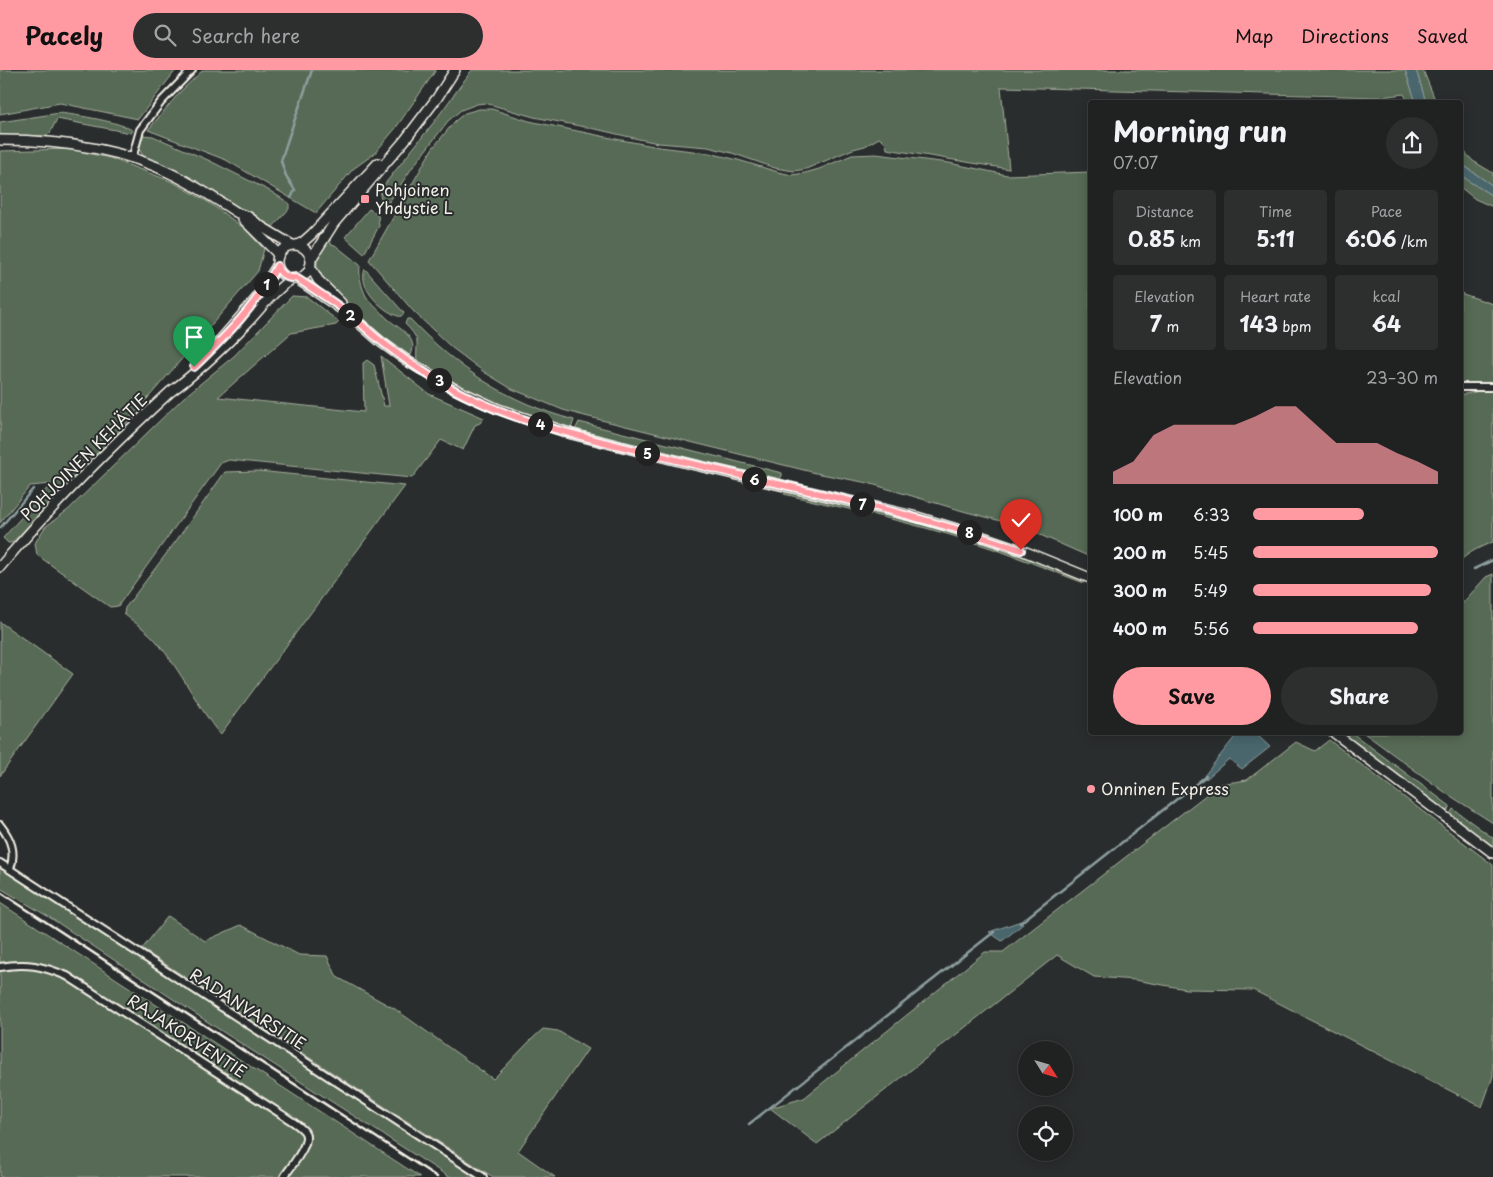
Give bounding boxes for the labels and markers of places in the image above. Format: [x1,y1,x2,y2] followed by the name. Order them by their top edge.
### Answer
[375,177,453,219] place label: Pohjoinen Yhdystie L
[359,193,371,205] marker: Pohjoinen Yhdystie L
[254,272,278,296] pin: 1
[338,302,362,328] pin: 2
[173,316,215,367] pin
[426,368,452,392] pin: 3
[528,412,552,436] pin: 4
[634,440,660,466] pin: 5
[742,466,766,492] pin: 6
[850,492,874,516] pin: 7
[1000,499,1042,550] pin
[956,520,982,544] pin: 8
[1101,776,1229,800] place label: Onninen Express
[1085,783,1097,795] marker: Onninen Express

